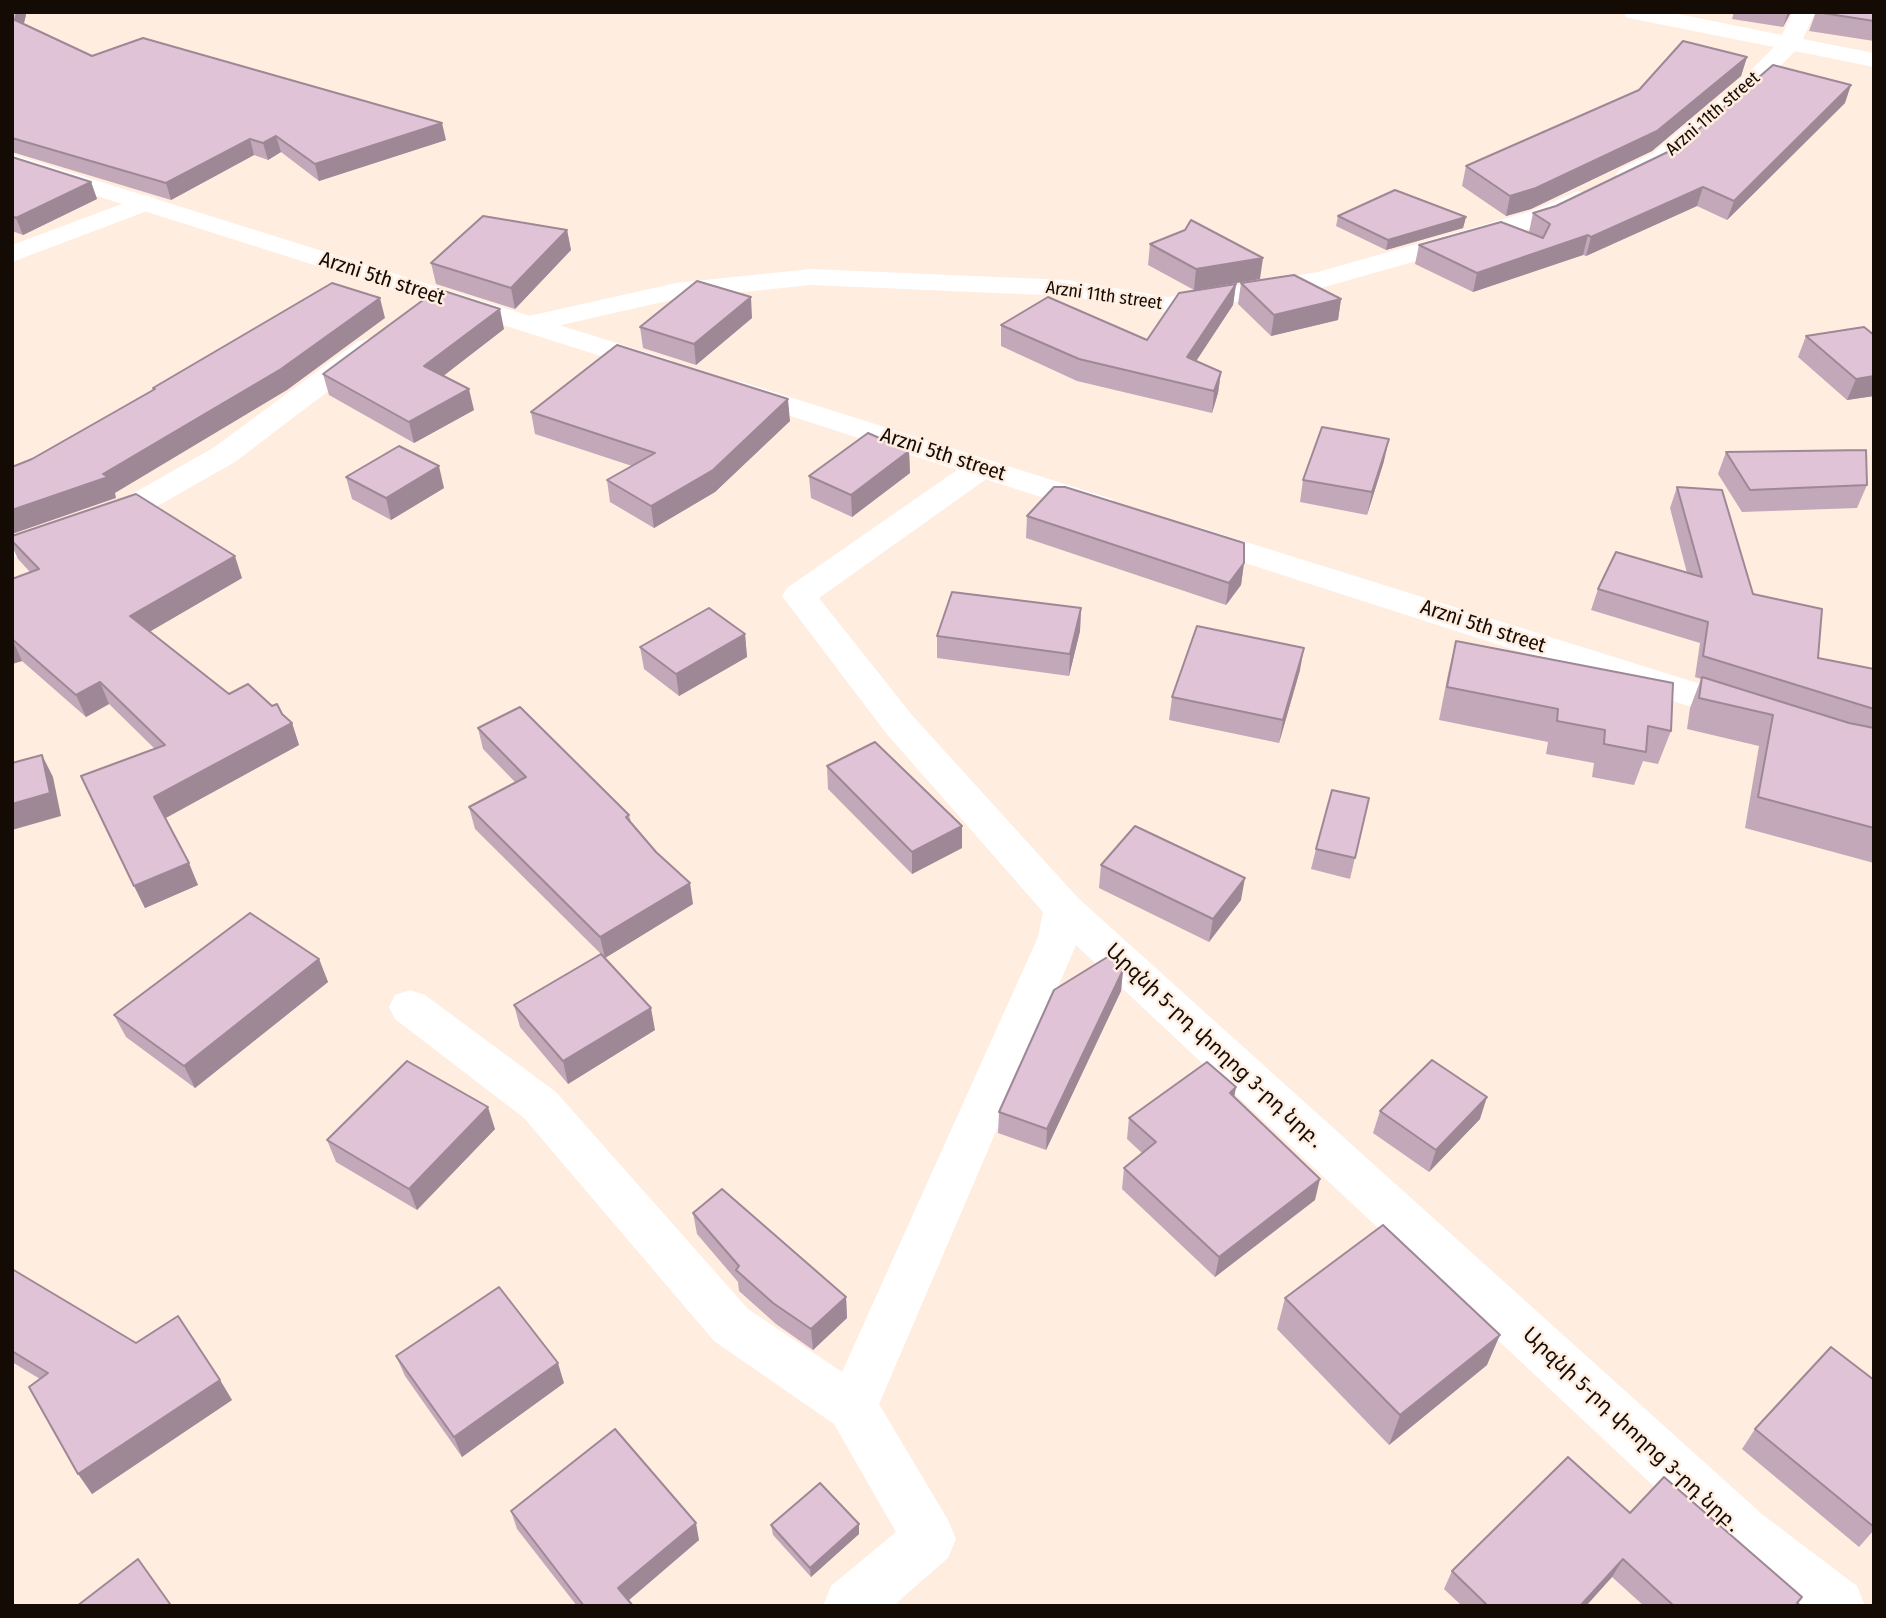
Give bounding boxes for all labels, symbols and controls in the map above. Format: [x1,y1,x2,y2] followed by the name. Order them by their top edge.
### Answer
[1662,67,1764,161] street label: Arzni 11th street
[316,247,448,311] street label: Arzni 5th street
[1044,277,1164,315] street label: Arzni 11th street
[877,423,1009,487] street label: Arzni 5th street
[1417,595,1549,659] street label: Arzni 5th street
[1100,938,1330,1156] street label: Արզնի 5-րդ փողոց 3-րդ նրբ․
[1517,1322,1747,1540] street label: Արզնի 5-րդ փողոց 3-րդ նրբ․

